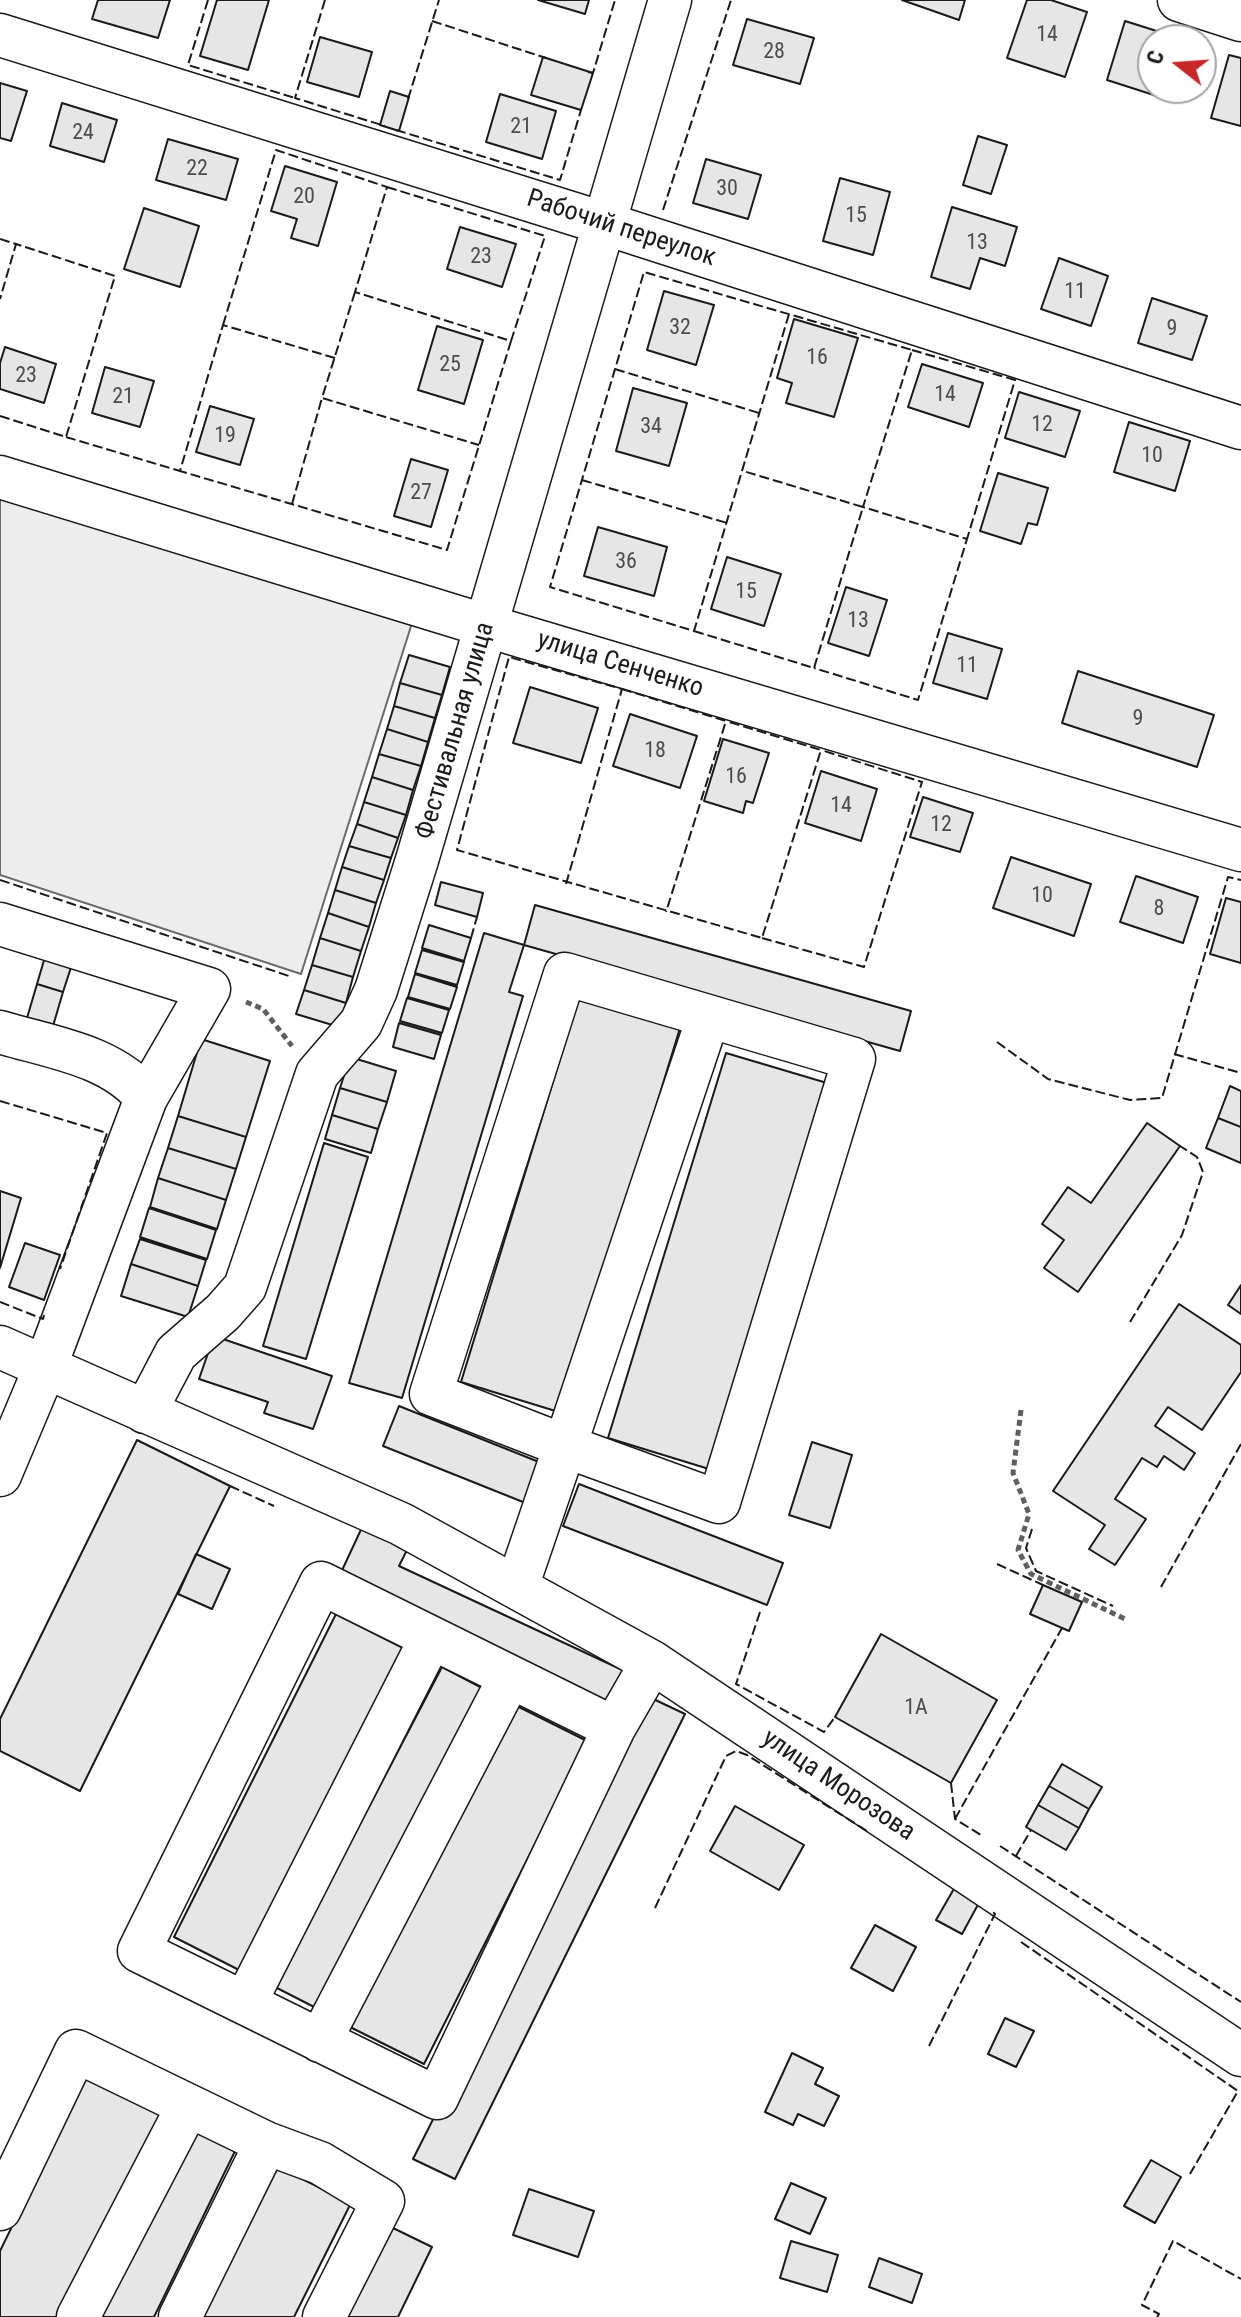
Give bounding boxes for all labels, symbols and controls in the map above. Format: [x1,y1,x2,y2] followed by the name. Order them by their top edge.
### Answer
[1036,22,1058,48] house number: 14
[1137,24,1217,104] north arrow
[763,39,785,65] house number: 28
[1142,48,1169,67] text: С
[510,114,532,140] house number: 21
[72,120,94,146] house number: 24
[186,156,208,182] house number: 22
[716,176,738,202] house number: 30
[293,184,315,210] house number: 20
[523,184,719,274] street label: Рабочий переулок
[845,203,867,229] house number: 15
[966,230,988,256] house number: 13
[470,244,492,270] house number: 23
[1064,279,1086,305] house number: 11
[669,315,691,341] house number: 32
[1167,316,1177,342] house number: 9
[806,345,828,371] house number: 16
[439,352,461,378] house number: 25
[15,363,37,389] house number: 23
[934,382,956,408] house number: 14
[112,384,134,410] house number: 21
[1031,412,1053,438] house number: 12
[640,414,662,440] house number: 34
[214,423,236,449] house number: 19
[1141,443,1163,469] house number: 10
[410,480,432,506] house number: 27
[615,549,637,575] house number: 36
[735,579,757,605] house number: 15
[847,608,869,634] house number: 13
[410,619,502,843] street label: Фестивальная улица
[533,625,707,705] street label: улица Сенченко
[956,653,978,679] house number: 11
[1133,706,1143,732] house number: 9
[644,738,666,764] house number: 18
[725,764,747,790] house number: 16
[830,793,852,819] house number: 14
[930,812,952,838] house number: 12
[1031,883,1053,909] house number: 10
[1154,896,1164,922] house number: 8
[904,1695,928,1721] house number: 1А
[756,1723,920,1849] street label: улица Морозова

